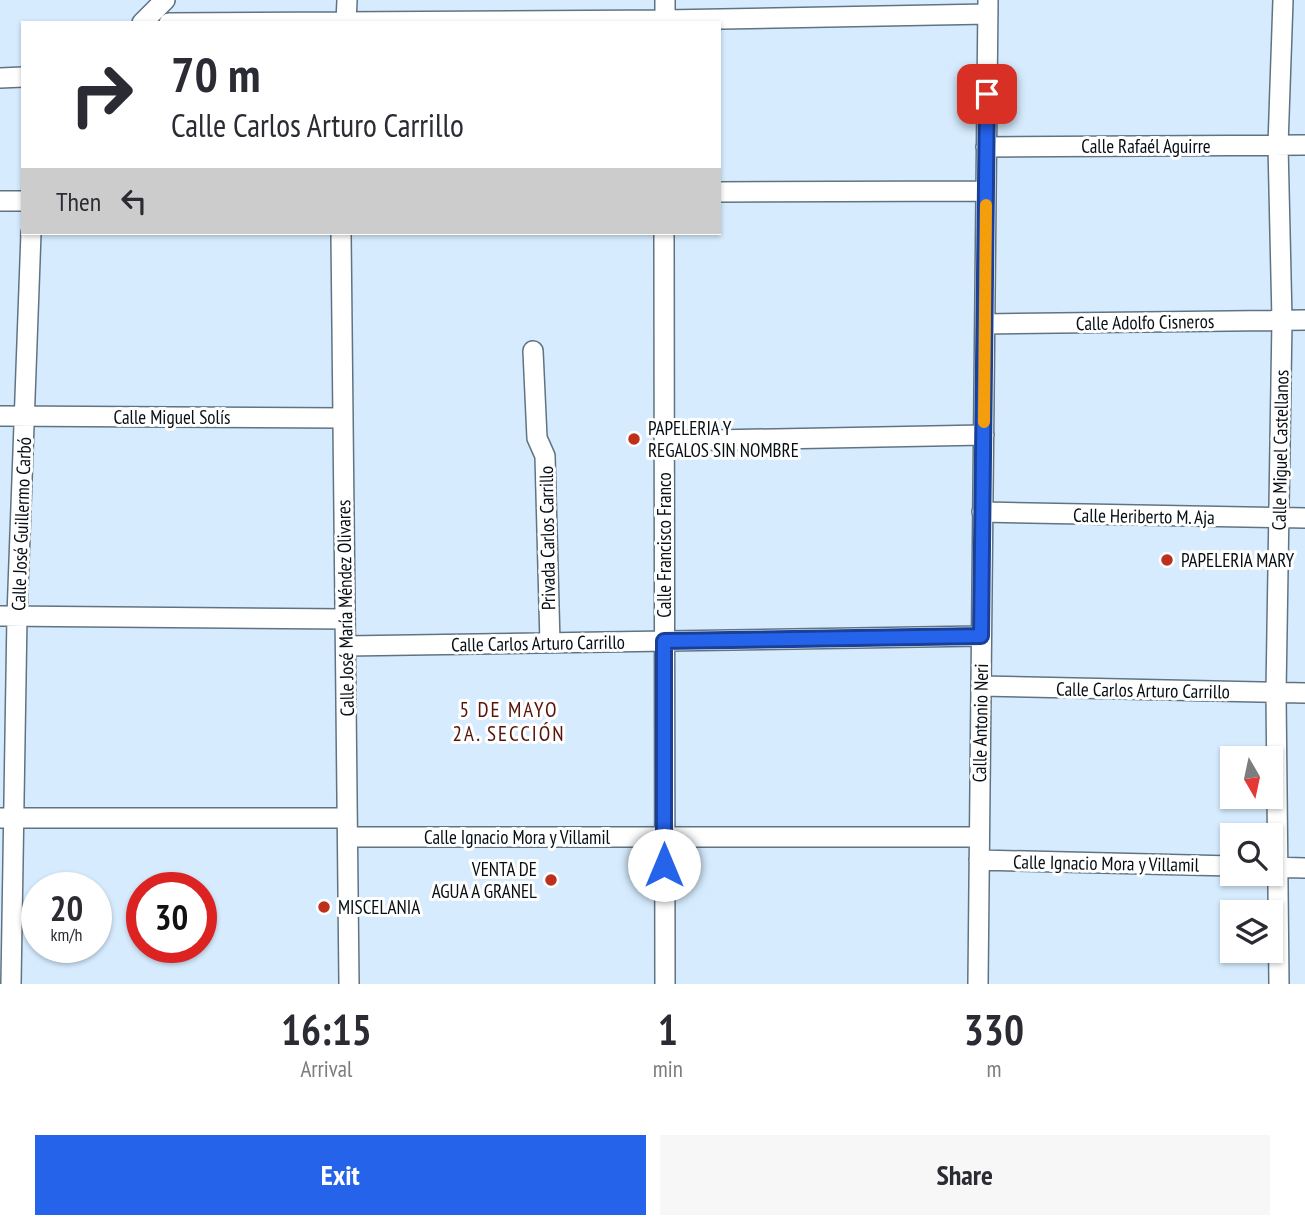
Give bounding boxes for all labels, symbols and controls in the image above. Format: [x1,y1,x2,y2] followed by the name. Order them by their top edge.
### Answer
[171,42,260,106] text: 70 m
[56,49,147,140] icon: right
[957,64,1017,124] pin
[968,75,1006,113] icon: arrive
[171,104,464,146] text: Calle Carlos Arturo Carrillo
[1081,134,1211,158] street label: Calle Rafaél Aguirre
[115,182,153,220] icon: left
[56,185,101,218] text: Then
[1076,309,1214,335] street label: Calle Adolfo Cisneros
[1267,370,1293,530] street label: Calle Miguel Castellanos
[113,405,231,429] street label: Calle Miguel Solís
[648,416,799,462] place label: PAPELERIA Y REGALOS SIN NOMBRE
[626,431,642,447] marker: PAPELERIA Y REGALOS SIN NOMBRE
[6,437,36,611] street label: Calle José Guillermo Carbó
[534,466,560,610] street label: Privada Carlos Carrillo
[652,472,676,618] street label: Calle Francisco Franco
[331,500,359,716] street label: Calle José María Méndez Olivares
[1073,503,1215,529] street label: Calle Heriberto M. Aja
[1181,548,1295,572] place label: PAPELERIA MARY
[1159,552,1175,568] marker: PAPELERIA MARY
[451,629,625,657] street label: Calle Carlos Arturo Carrillo
[967,663,993,783] street label: Calle Antonio Neri
[1056,676,1230,704] street label: Calle Carlos Arturo Carrillo
[452,696,566,747] district label: 5 DE MAYO 2A. SECCIÓN
[1220,746,1283,808] north arrow
[1220,746,1283,963] map controls
[1220,823,1283,886] button: search
[424,825,611,849] street label: Calle Ignacio Mora y Villamil
[627,828,701,902] position arrow
[1013,849,1200,877] street label: Calle Ignacio Mora y Villamil
[432,857,537,903] place label: VENTA DE AGUA A GRANEL
[126,872,217,963] speed limit sign: 30
[543,872,559,888] marker: VENTA DE AGUA A GRANEL
[50,885,83,931] text: 20
[338,895,420,919] place label: MISCELANIA
[316,899,332,915] marker: MISCELANIA
[1220,900,1283,963] button: layers
[51,923,82,946] text: km/h
[281,1002,372,1057] text: 16:15
[658,1002,678,1057] text: 1
[964,1002,1024,1057] text: 330
[300,1054,352,1083] text: Arrival
[653,1054,683,1083] text: min
[986,1054,1001,1083] text: m
[35,1135,646,1215] button: Exit
[660,1135,1270,1215] button: Share

